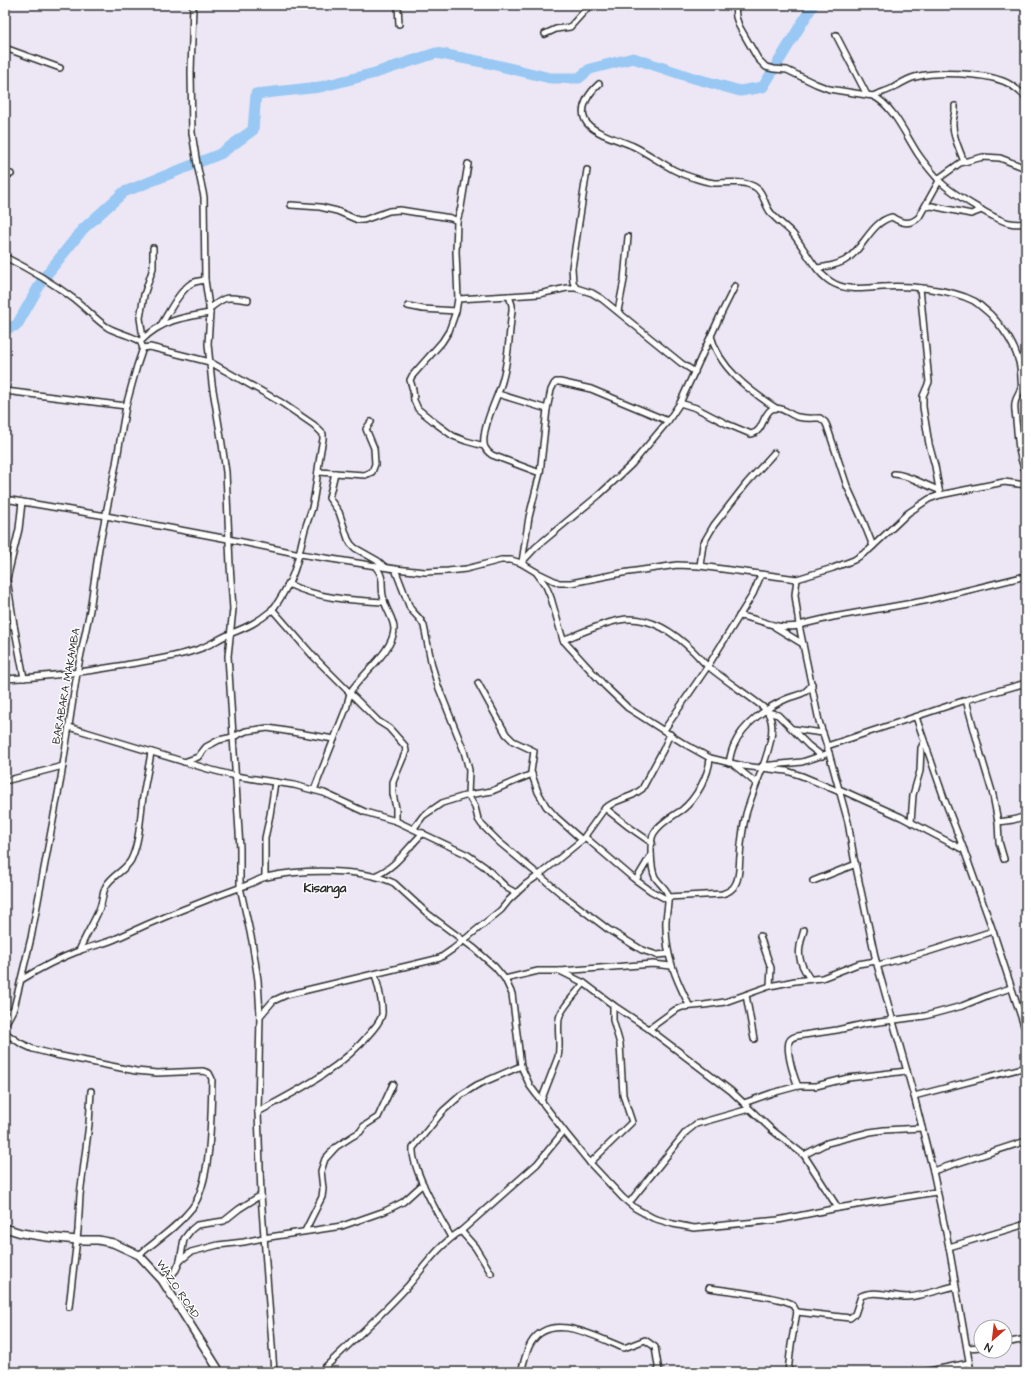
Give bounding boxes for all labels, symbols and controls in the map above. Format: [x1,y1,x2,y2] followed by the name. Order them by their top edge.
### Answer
[48,627,84,745] street label: BARABARA MAKAMBA
[304,879,347,899] district label: Kisanga
[153,1257,203,1321] street label: WAZO ROAD
[973,1319,1013,1359] north arrow
[982,1339,995,1356] text: N

